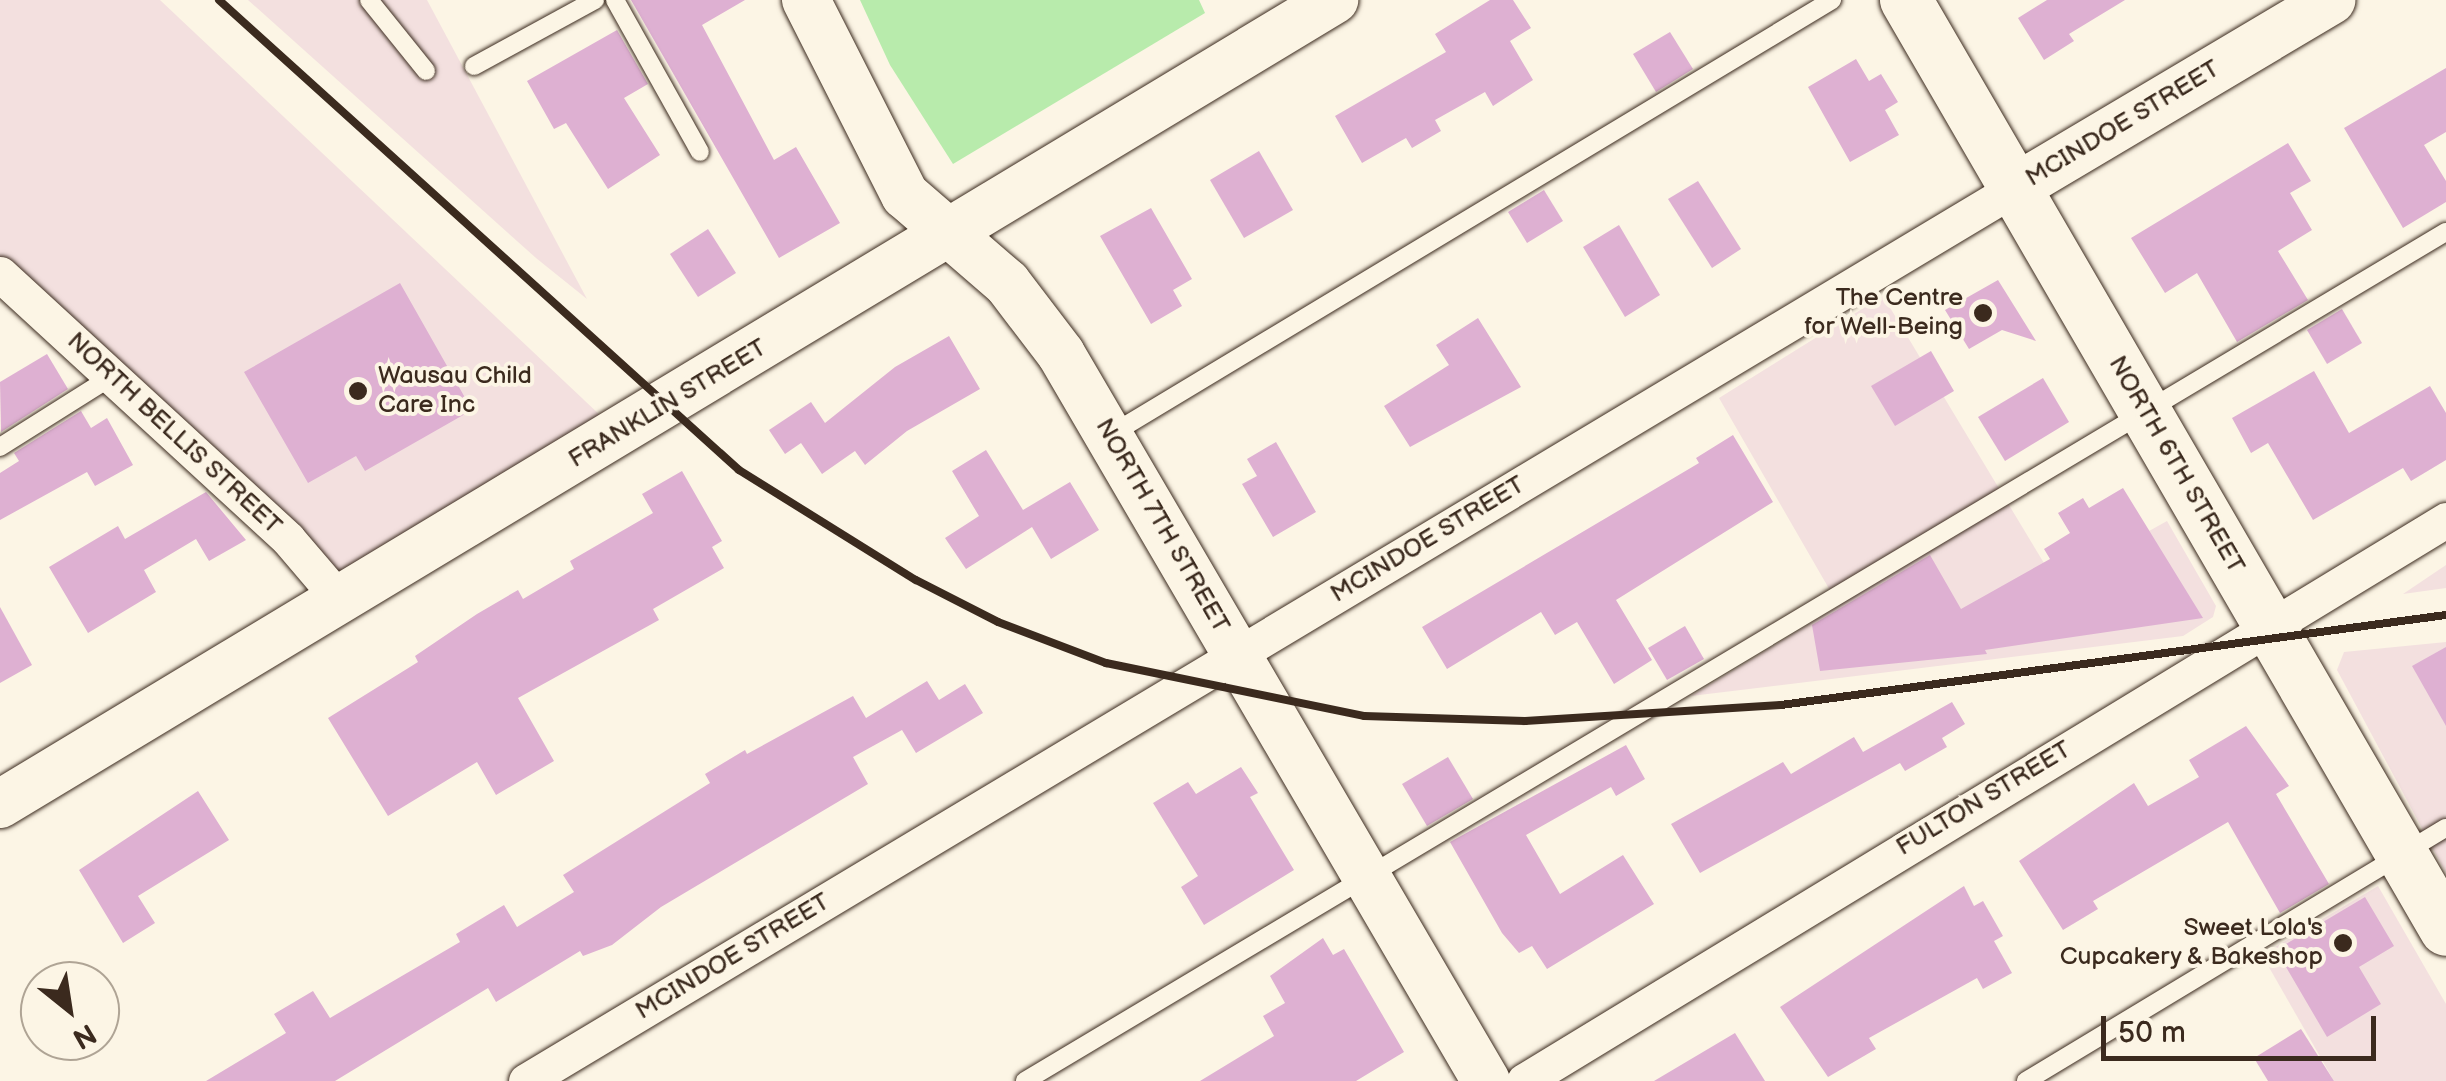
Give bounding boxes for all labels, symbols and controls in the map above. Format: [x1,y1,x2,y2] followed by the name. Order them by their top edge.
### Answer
[2020,54,2226,194] street label: MCINDOE STREET
[1803,284,1963,343] place label: The Centre for Well-Being
[1972,302,1994,324] marker: The Centre for Well-Being
[60,326,288,542] street label: NORTH BELLIS STREET
[563,333,773,475] street label: FRANKLIN STREET
[2101,351,2251,579] street label: NORTH 6TH STREET
[378,362,532,421] place label: Wausau Child Care Inc
[347,380,369,402] marker: Wausau Child Care Inc
[1088,413,1236,639] street label: NORTH 7TH STREET
[1325,470,1531,610] street label: MCINDOE STREET
[1891,735,2077,863] street label: FULTON STREET
[630,887,836,1027] street label: MCINDOE STREET
[2058,914,2323,973] place label: Sweet Lola's Cupcakery & Bakeshop
[2332,932,2354,954] marker: Sweet Lola's Cupcakery & Bakeshop
[20,961,120,1061] north arrow
[2106,996,2381,1058] scale bar
[2118,1015,2186,1051] text: 50 m
[67,1016,102,1055] text: N

